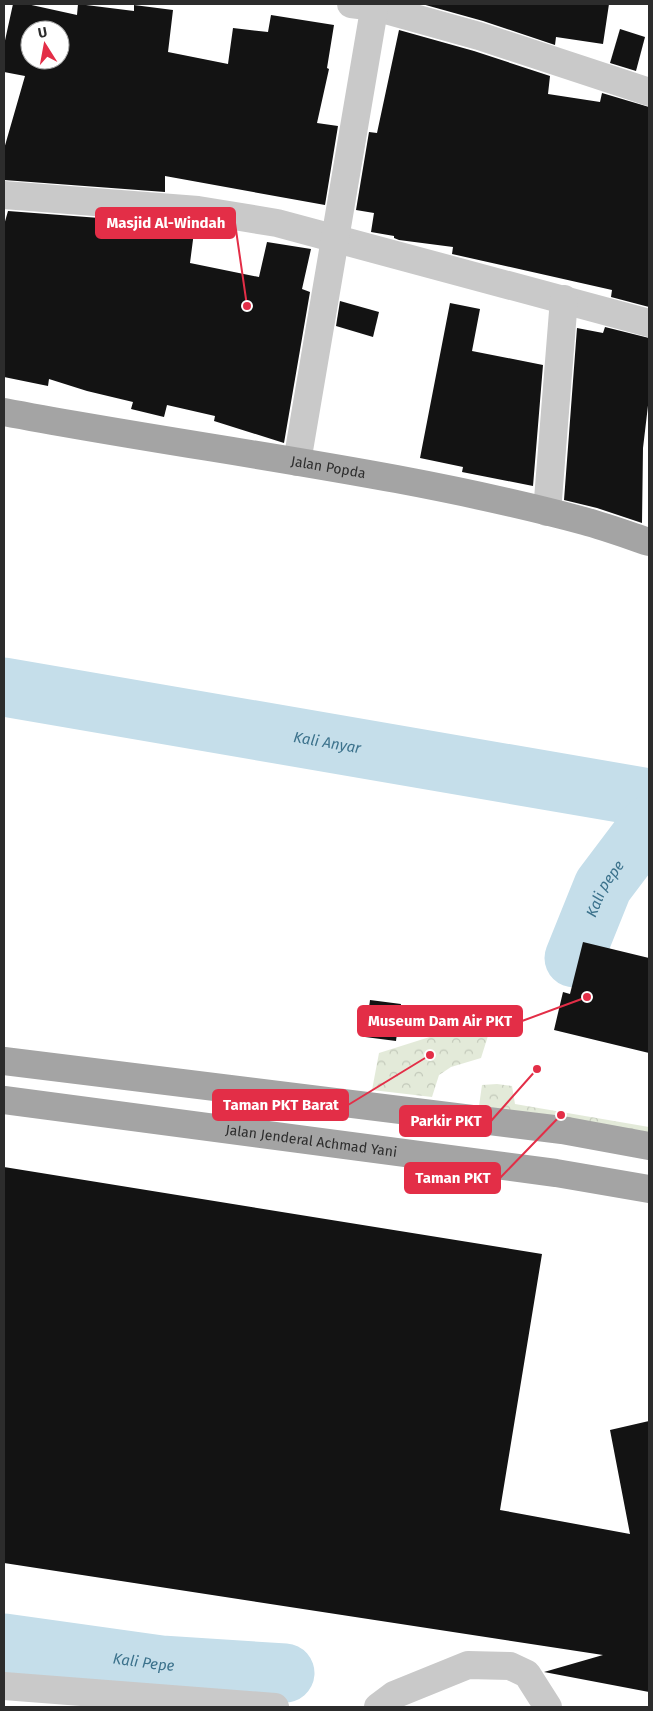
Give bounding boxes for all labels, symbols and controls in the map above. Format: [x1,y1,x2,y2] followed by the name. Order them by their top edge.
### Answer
[20,20,70,70] north arrow
[37,24,49,42] text: U
[96,208,235,238] callout: Masjid Al-Windah
[107,214,225,232] text: Masjid Al-Windah
[290,453,367,482] street label: Jalan Popda
[292,728,364,757] water label: Kali Anyar
[582,857,628,920] water label: Kali pepe
[358,1006,522,1036] callout: Museum Dam Air PKT
[368,1012,513,1030] text: Museum Dam Air PKT
[213,1090,348,1120] callout: Taman PKT Barat
[223,1096,339,1114] text: Taman PKT Barat
[400,1106,491,1136] callout: Parkir PKT
[410,1112,482,1130] text: Parkir PKT
[224,1121,398,1161] street label: Jalan Jenderal Achmad Yani
[405,1163,500,1193] callout: Taman PKT
[415,1169,492,1187] text: Taman PKT
[112,1649,175,1675] water label: Kali Pepe

